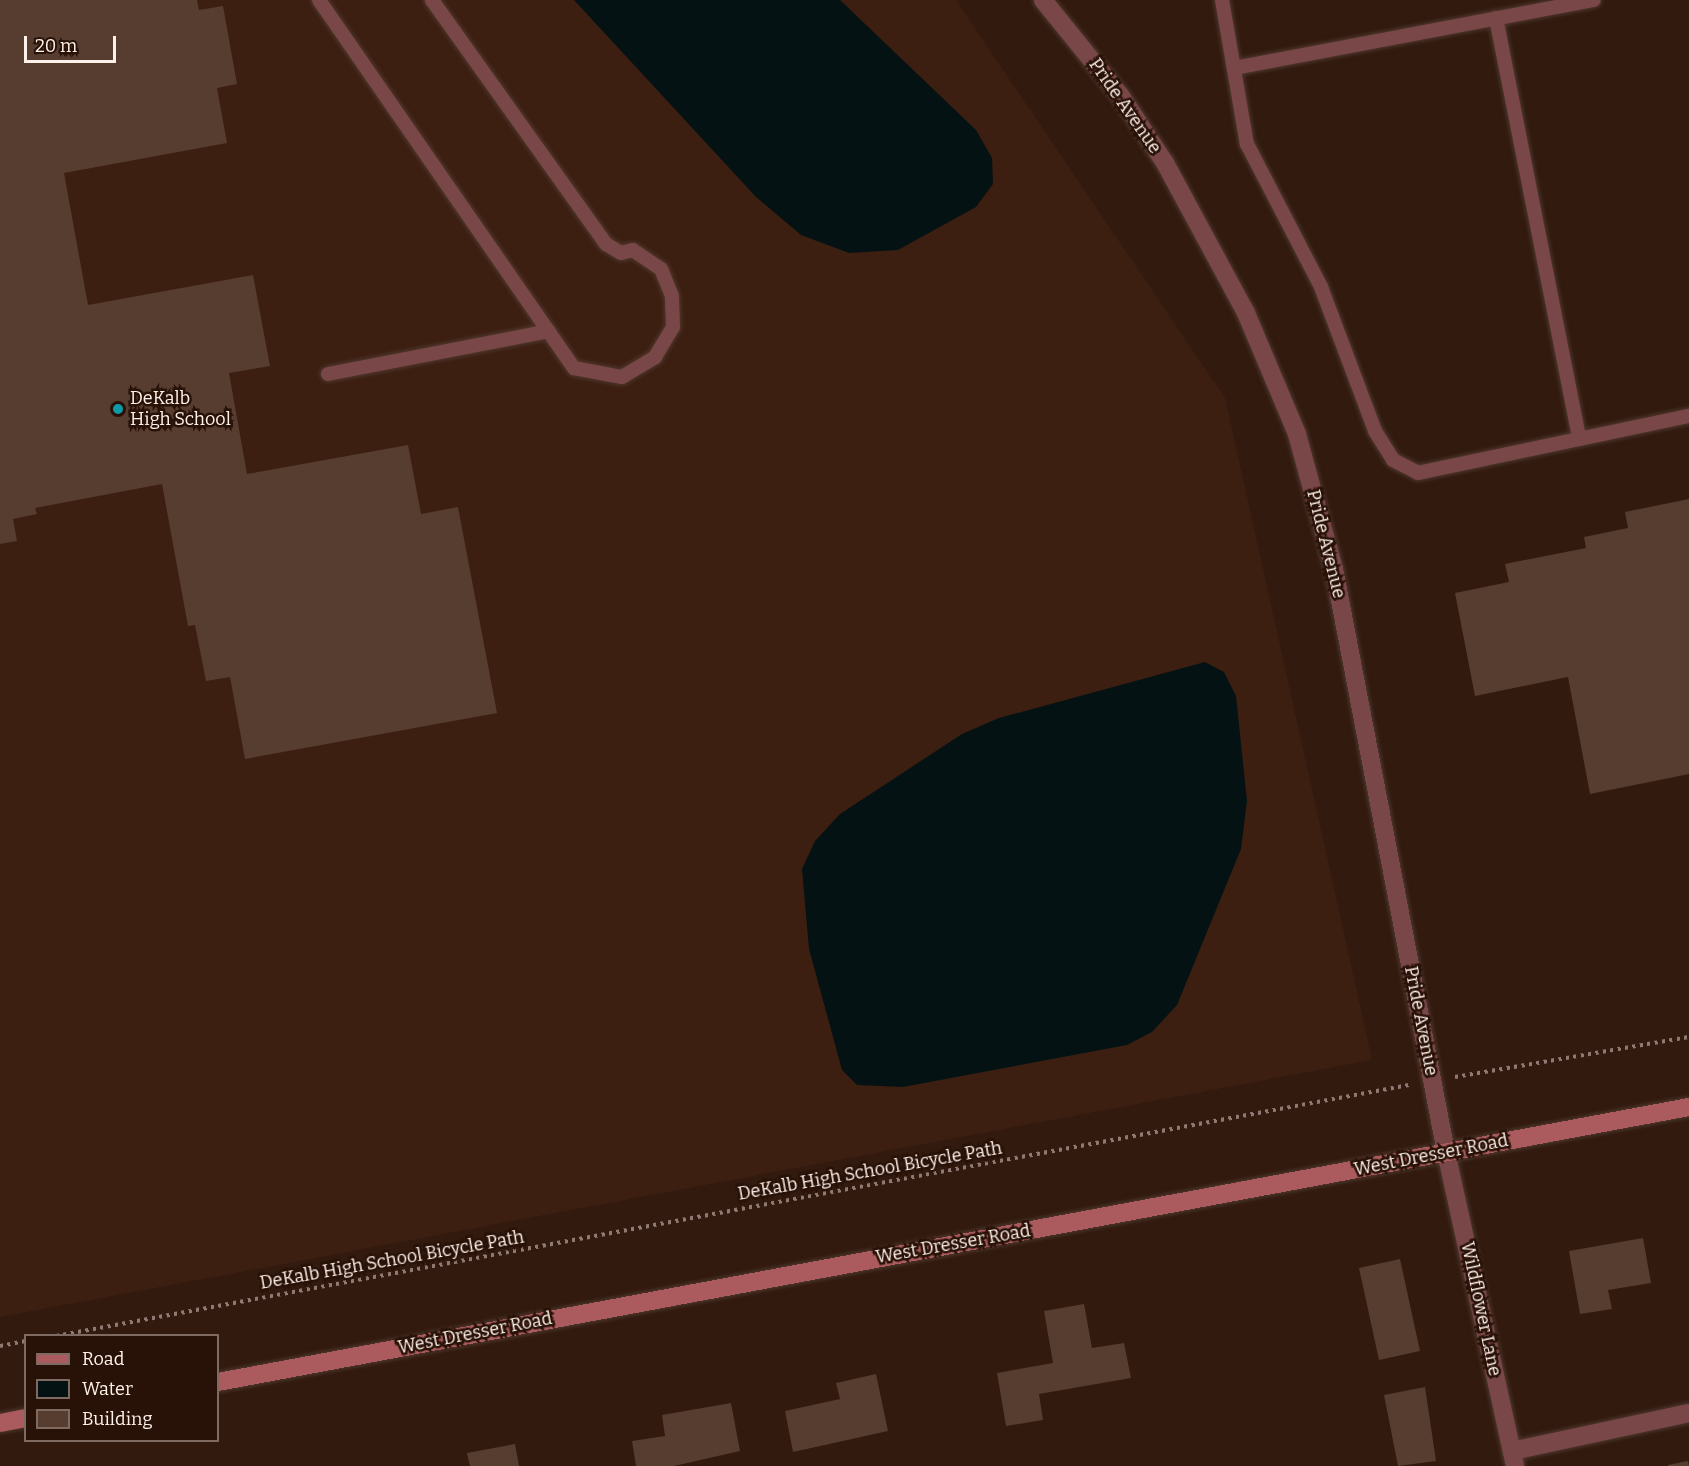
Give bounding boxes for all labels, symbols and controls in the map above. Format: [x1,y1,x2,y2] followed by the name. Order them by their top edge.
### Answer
[27,24,118,62] scale bar
[35,35,77,57] text: 20 m
[1084,54,1166,158] street label: Pride Avenue
[130,388,231,430] place label: DeKalb High School
[111,402,125,416] marker: DeKalb High School
[1302,488,1350,600] street label: Pride Avenue
[1400,964,1442,1078] street label: Pride Avenue
[1352,1129,1510,1181] street label: West Dresser Road
[736,1137,1004,1205] street label: DeKalb High School Bicycle Path
[874,1220,1032,1268] street label: West Dresser Road
[258,1226,526,1294] street label: DeKalb High School Bicycle Path
[1456,1240,1506,1378] street label: Wildflower Lane
[396,1307,554,1359] street label: West Dresser Road
[24,1334,219,1442] legend
[82,1348,124,1370] text: Road
[82,1378,133,1400] text: Water
[82,1408,153,1430] text: Building

